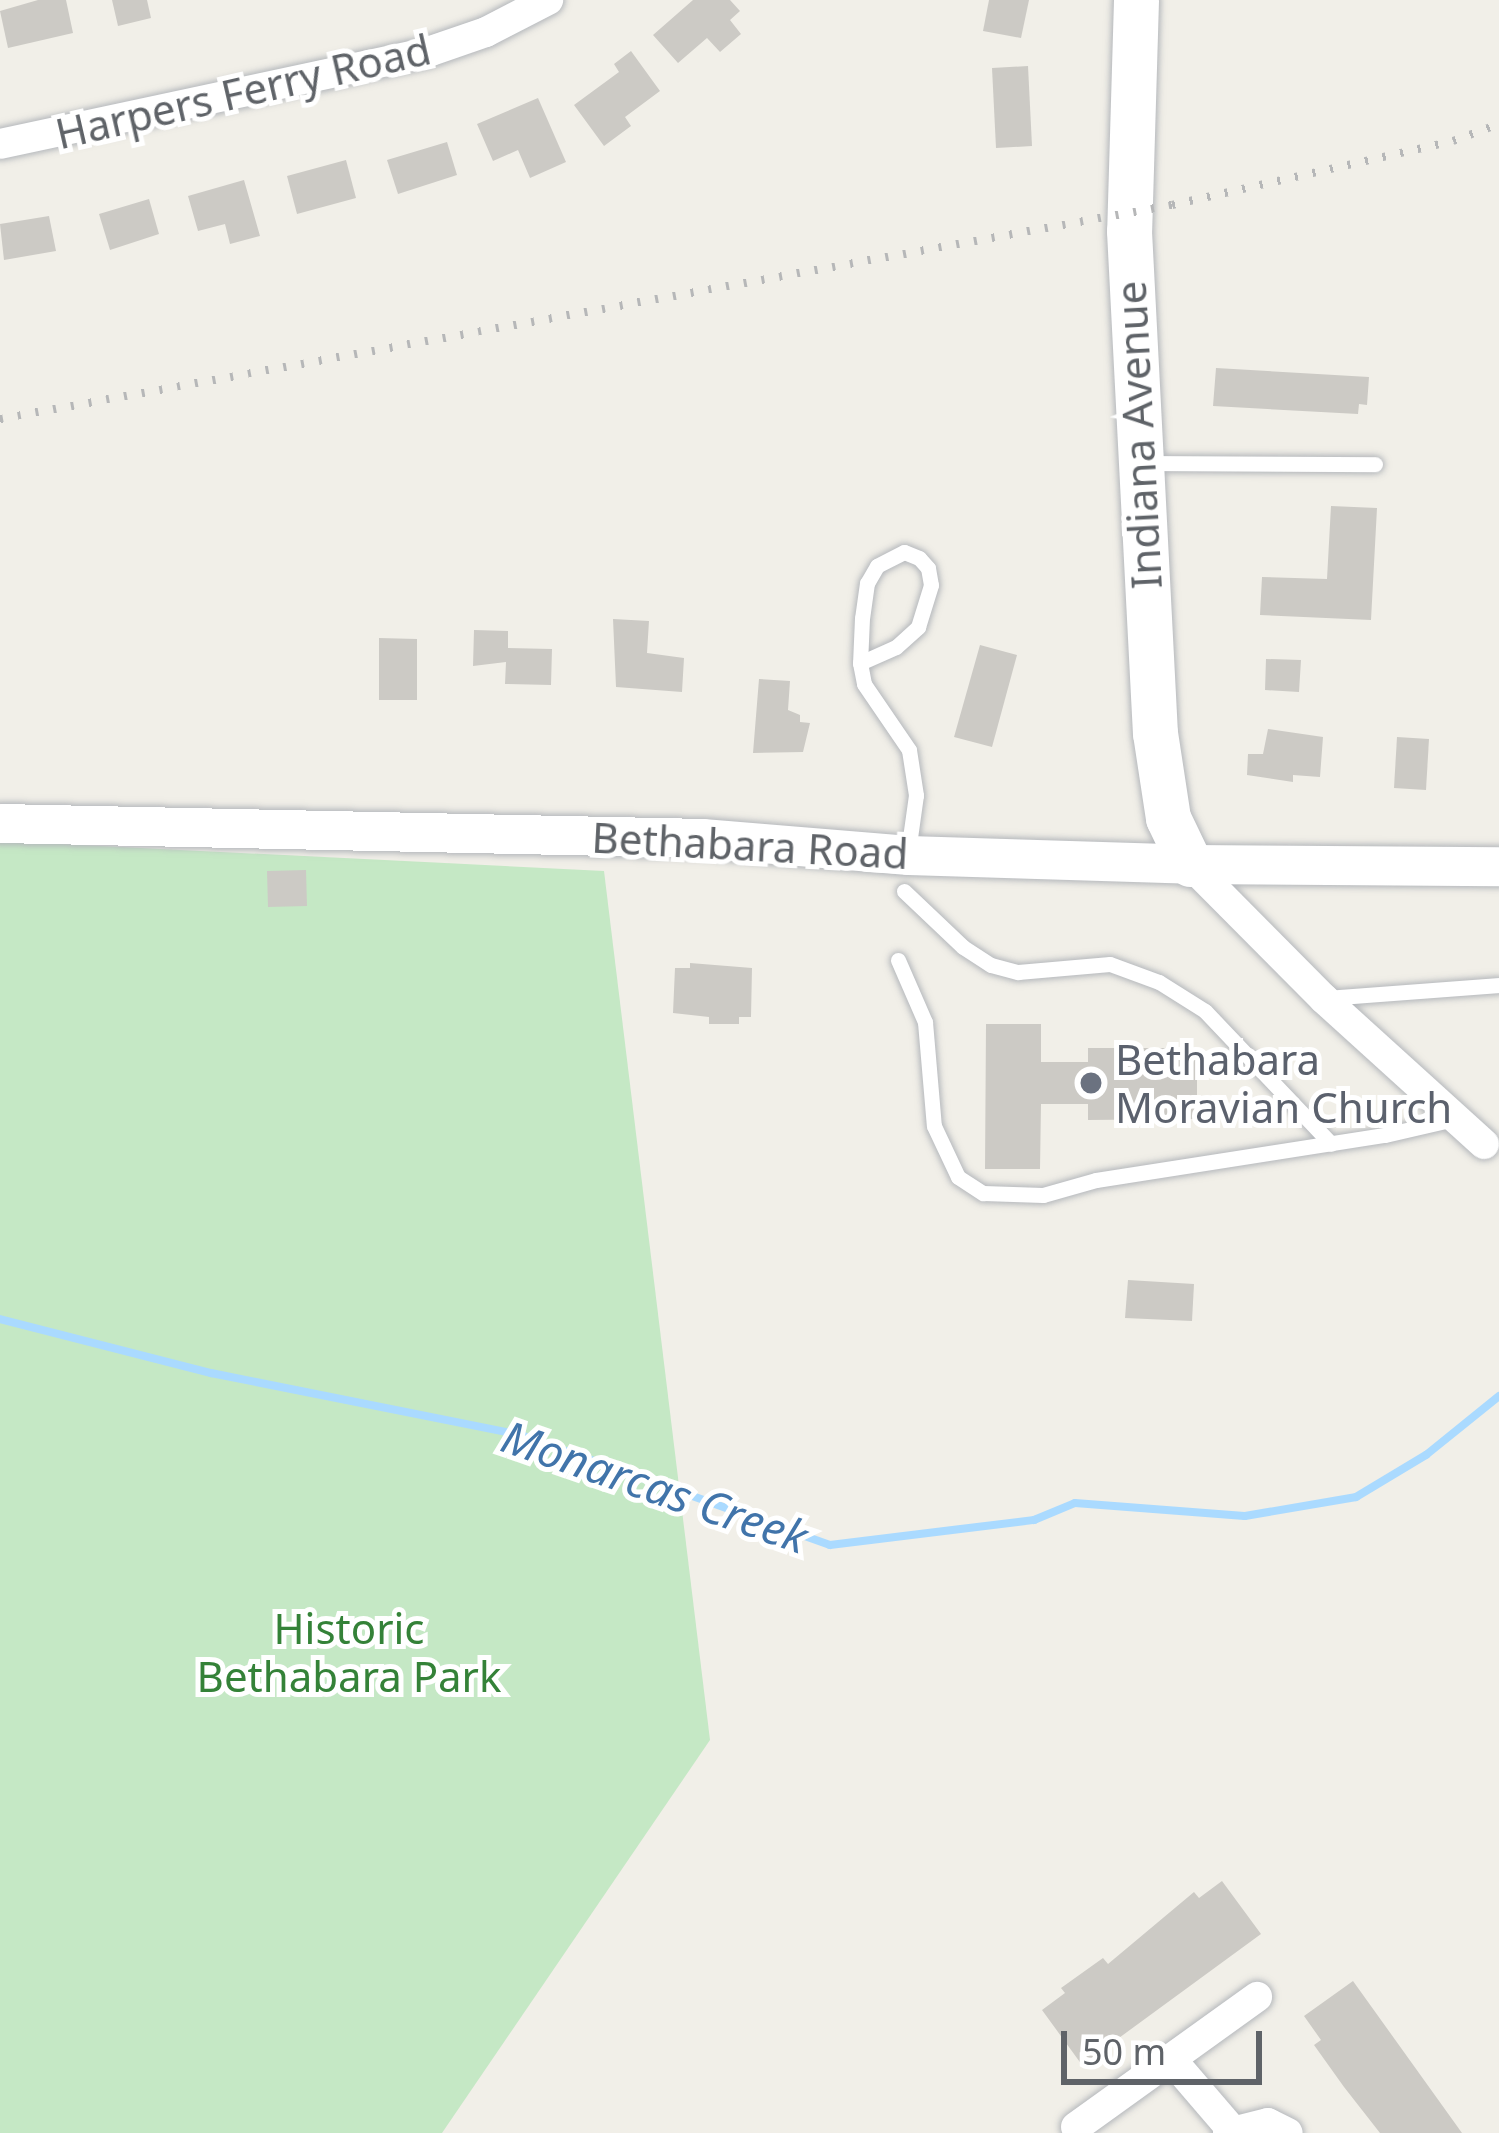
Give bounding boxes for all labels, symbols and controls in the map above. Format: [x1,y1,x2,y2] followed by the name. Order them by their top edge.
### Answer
[51,23,435,159] street label: Harpers Ferry Road
[1105,280,1171,590] street label: Indiana Avenue
[590,812,910,878] street label: Bethabara Road
[1115,1034,1452,1132] place label: Bethabara Moravian Church
[1078,1070,1104,1096] marker: Bethabara Moravian Church
[495,1408,815,1564] water label: Monarcas Creek
[197,1603,501,1702] park label: Historic Bethabara Park
[1067,2007,1268,2081] scale bar
[1082,2027,1166,2076] text: 50 m

